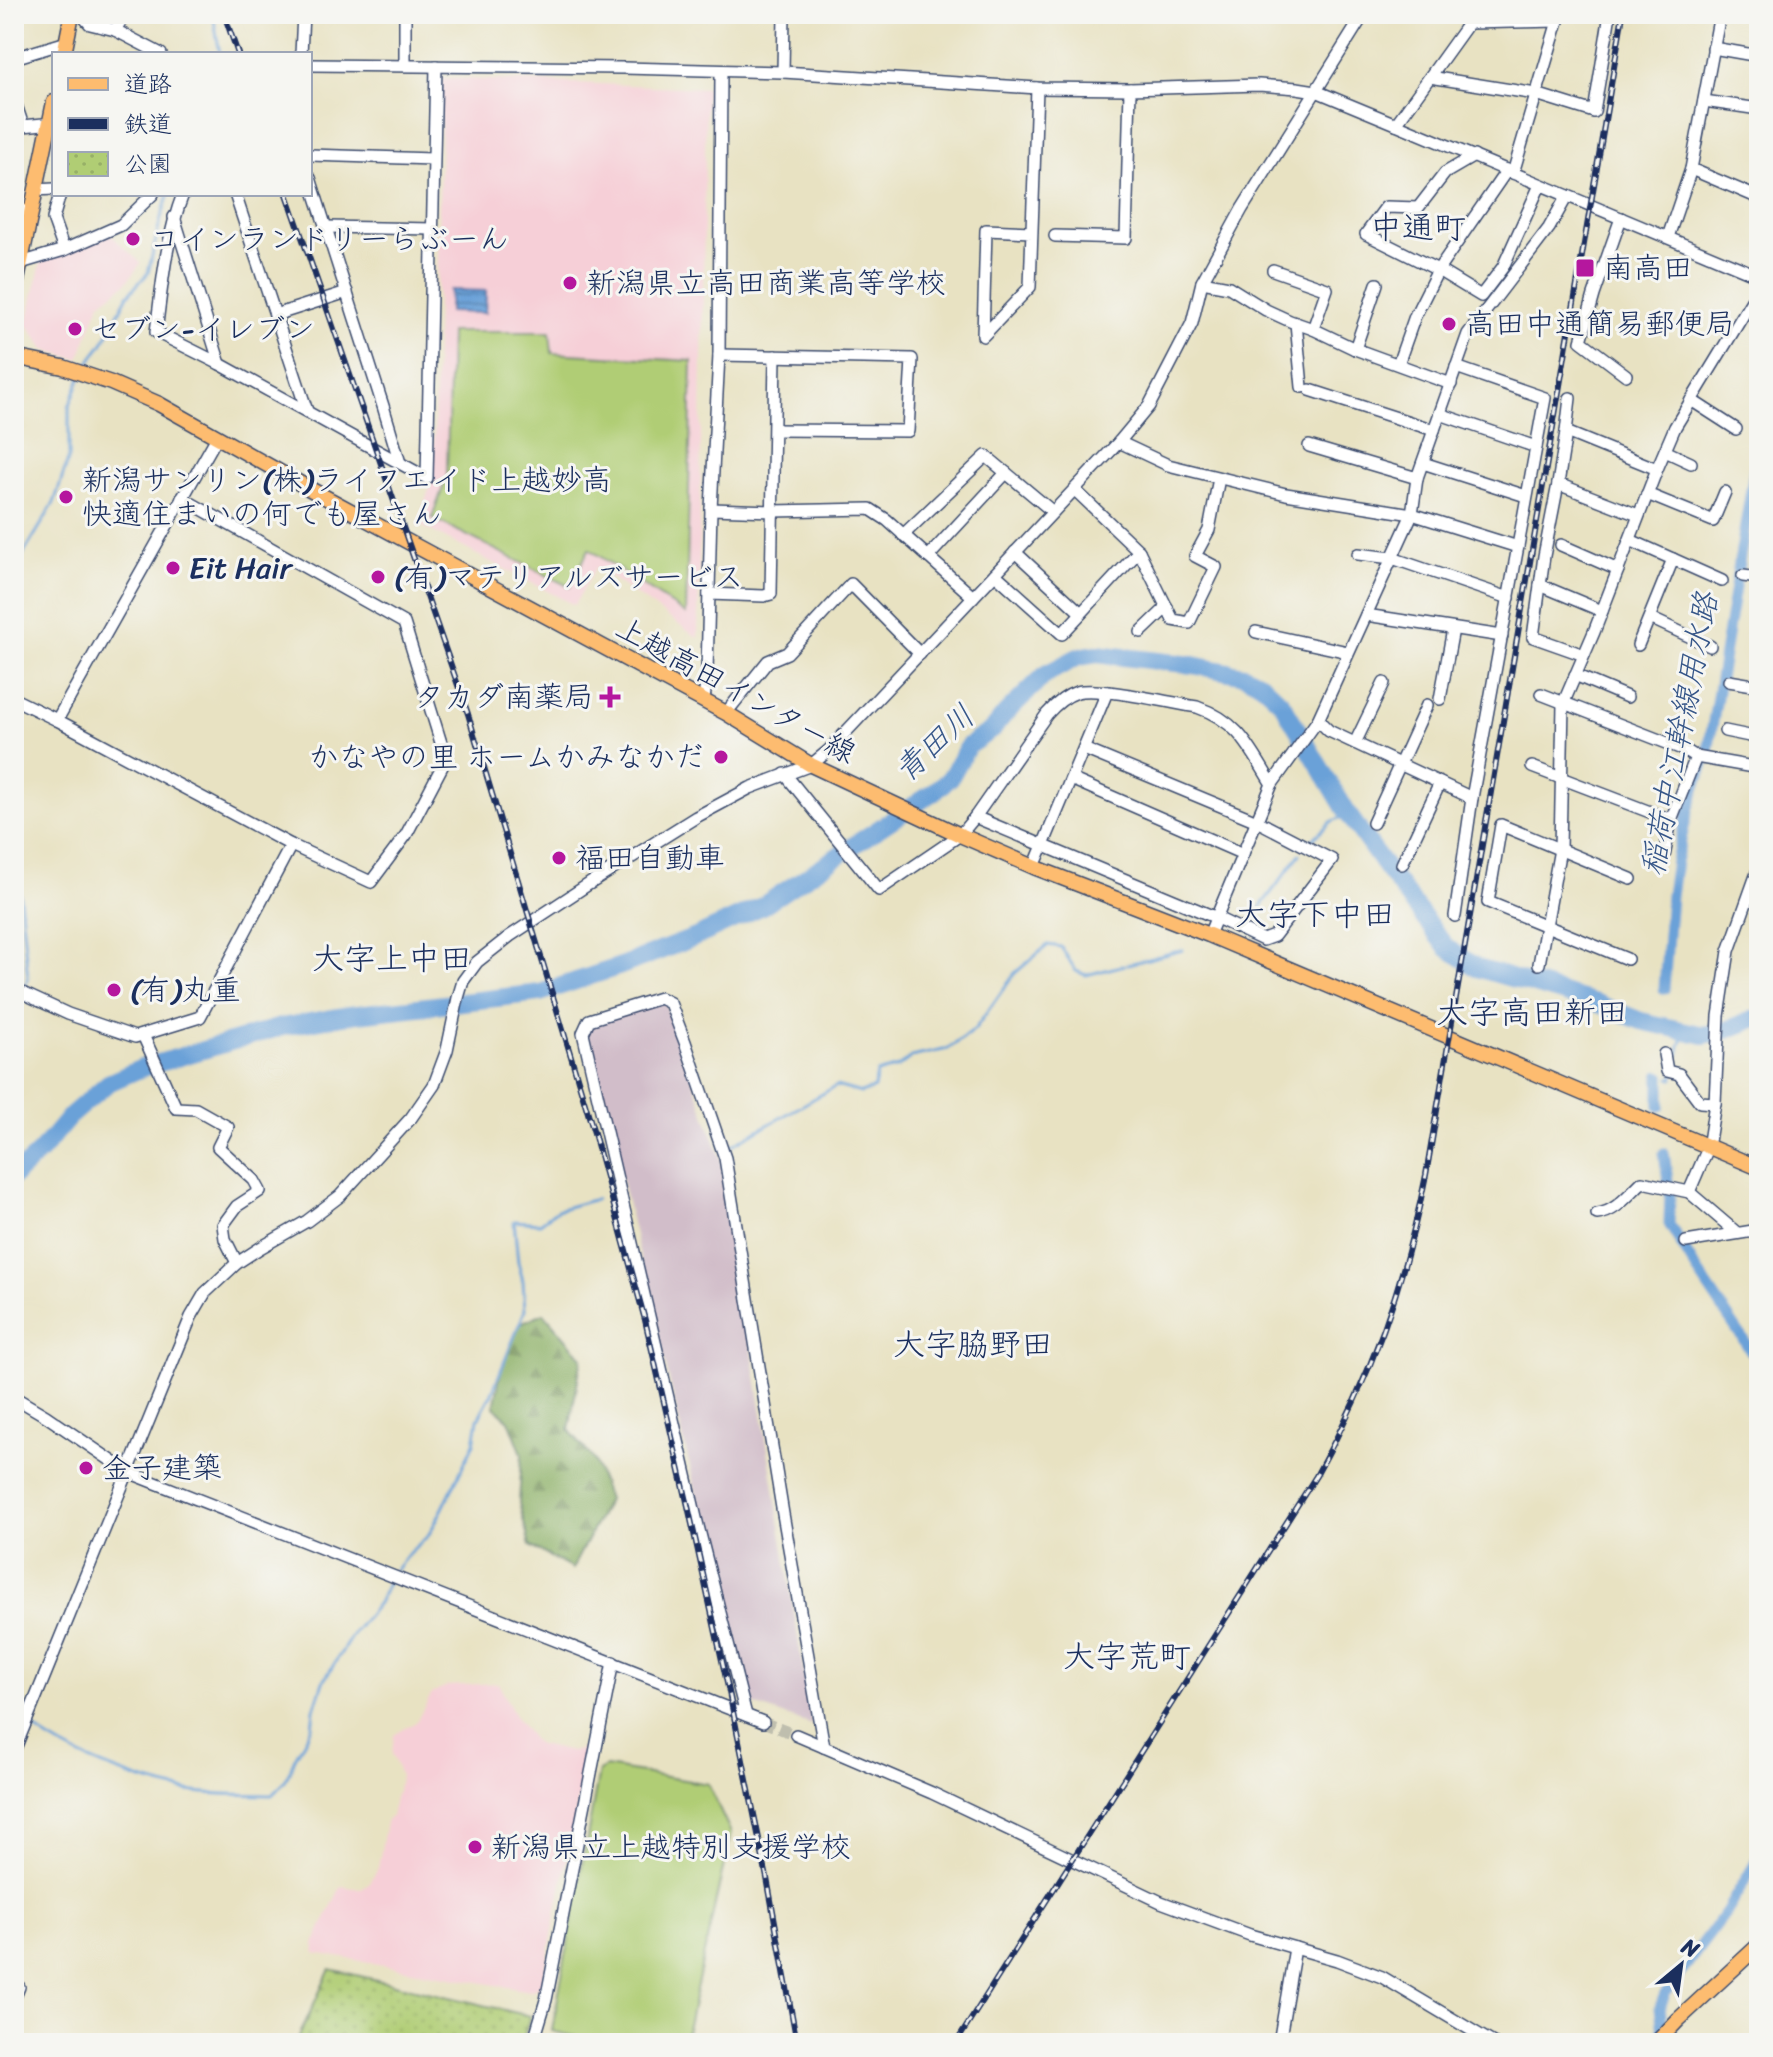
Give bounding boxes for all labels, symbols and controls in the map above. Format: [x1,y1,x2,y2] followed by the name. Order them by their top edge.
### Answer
[52,52,312,196] legend
[124,63,172,105] text: 道路
[124,103,172,145] text: 鉄道
[124,143,172,185] text: 公園
[1370,199,1466,256] district label: 中通町
[149,212,509,266] place label: コインランドリーらぶーん
[124,230,142,248] marker: コインランドリーらぶーん
[1603,241,1693,295] place label: 南高田
[586,256,946,310] place label: 新潟県立高田商業高等学校
[1574,257,1596,279] marker: 南高田
[561,274,579,292] marker: 新潟県立高田商業高等学校
[1465,297,1735,351] place label: 高田中通簡易郵便局
[91,302,315,356] place label: セブン-イレブン
[1440,315,1458,333] marker: 高田中通簡易郵便局
[66,320,84,338] marker: セブン-イレブン
[82,453,611,541] place label: 新潟サンリン(株)ライフエイド上越妙高 快適住まいの何でも屋さん
[57,488,75,506] marker: 新潟サンリン(株)ライフエイド上越妙高 快適住まいの何でも屋さん
[189,541,293,595] place label: Eit Hair
[394,550,743,604] place label: (有)マテリアルズサービス
[164,559,182,577] marker: Eit Hair
[369,568,387,586] marker: (有)マテリアルズサービス
[1624,585,1735,881] water label: 稲荷中江幹線用水路
[605,601,867,779] street label: 上越高田インター線
[414,670,594,724] place label: タカダ南薬局
[601,688,619,706] marker: タカダ南薬局
[880,690,989,797] water label: 青田川
[308,730,705,784] place label: かなやの里 ホームかみなかだ
[712,748,730,766] marker: かなやの里 ホームかみなかだ
[575,831,725,885] place label: 福田自動車
[550,849,568,867] marker: 福田自動車
[1235,886,1395,943] district label: 大字下中田
[312,930,472,987] district label: 大字上中田
[130,963,241,1017] place label: (有)丸重
[105,981,123,999] marker: (有)丸重
[1436,984,1628,1041] district label: 大字高田新田
[893,1316,1053,1373] district label: 大字脇野田
[102,1441,222,1495] place label: 金子建築
[77,1459,95,1477] marker: 金子建築
[1063,1628,1191,1685] district label: 大字荒町
[491,1820,851,1874] place label: 新潟県立上越特別支援学校
[466,1838,484,1856] marker: 新潟県立上越特別支援学校
[1641,1925,1721,2005] north arrow
[1673,1927,1707,1969] text: N

